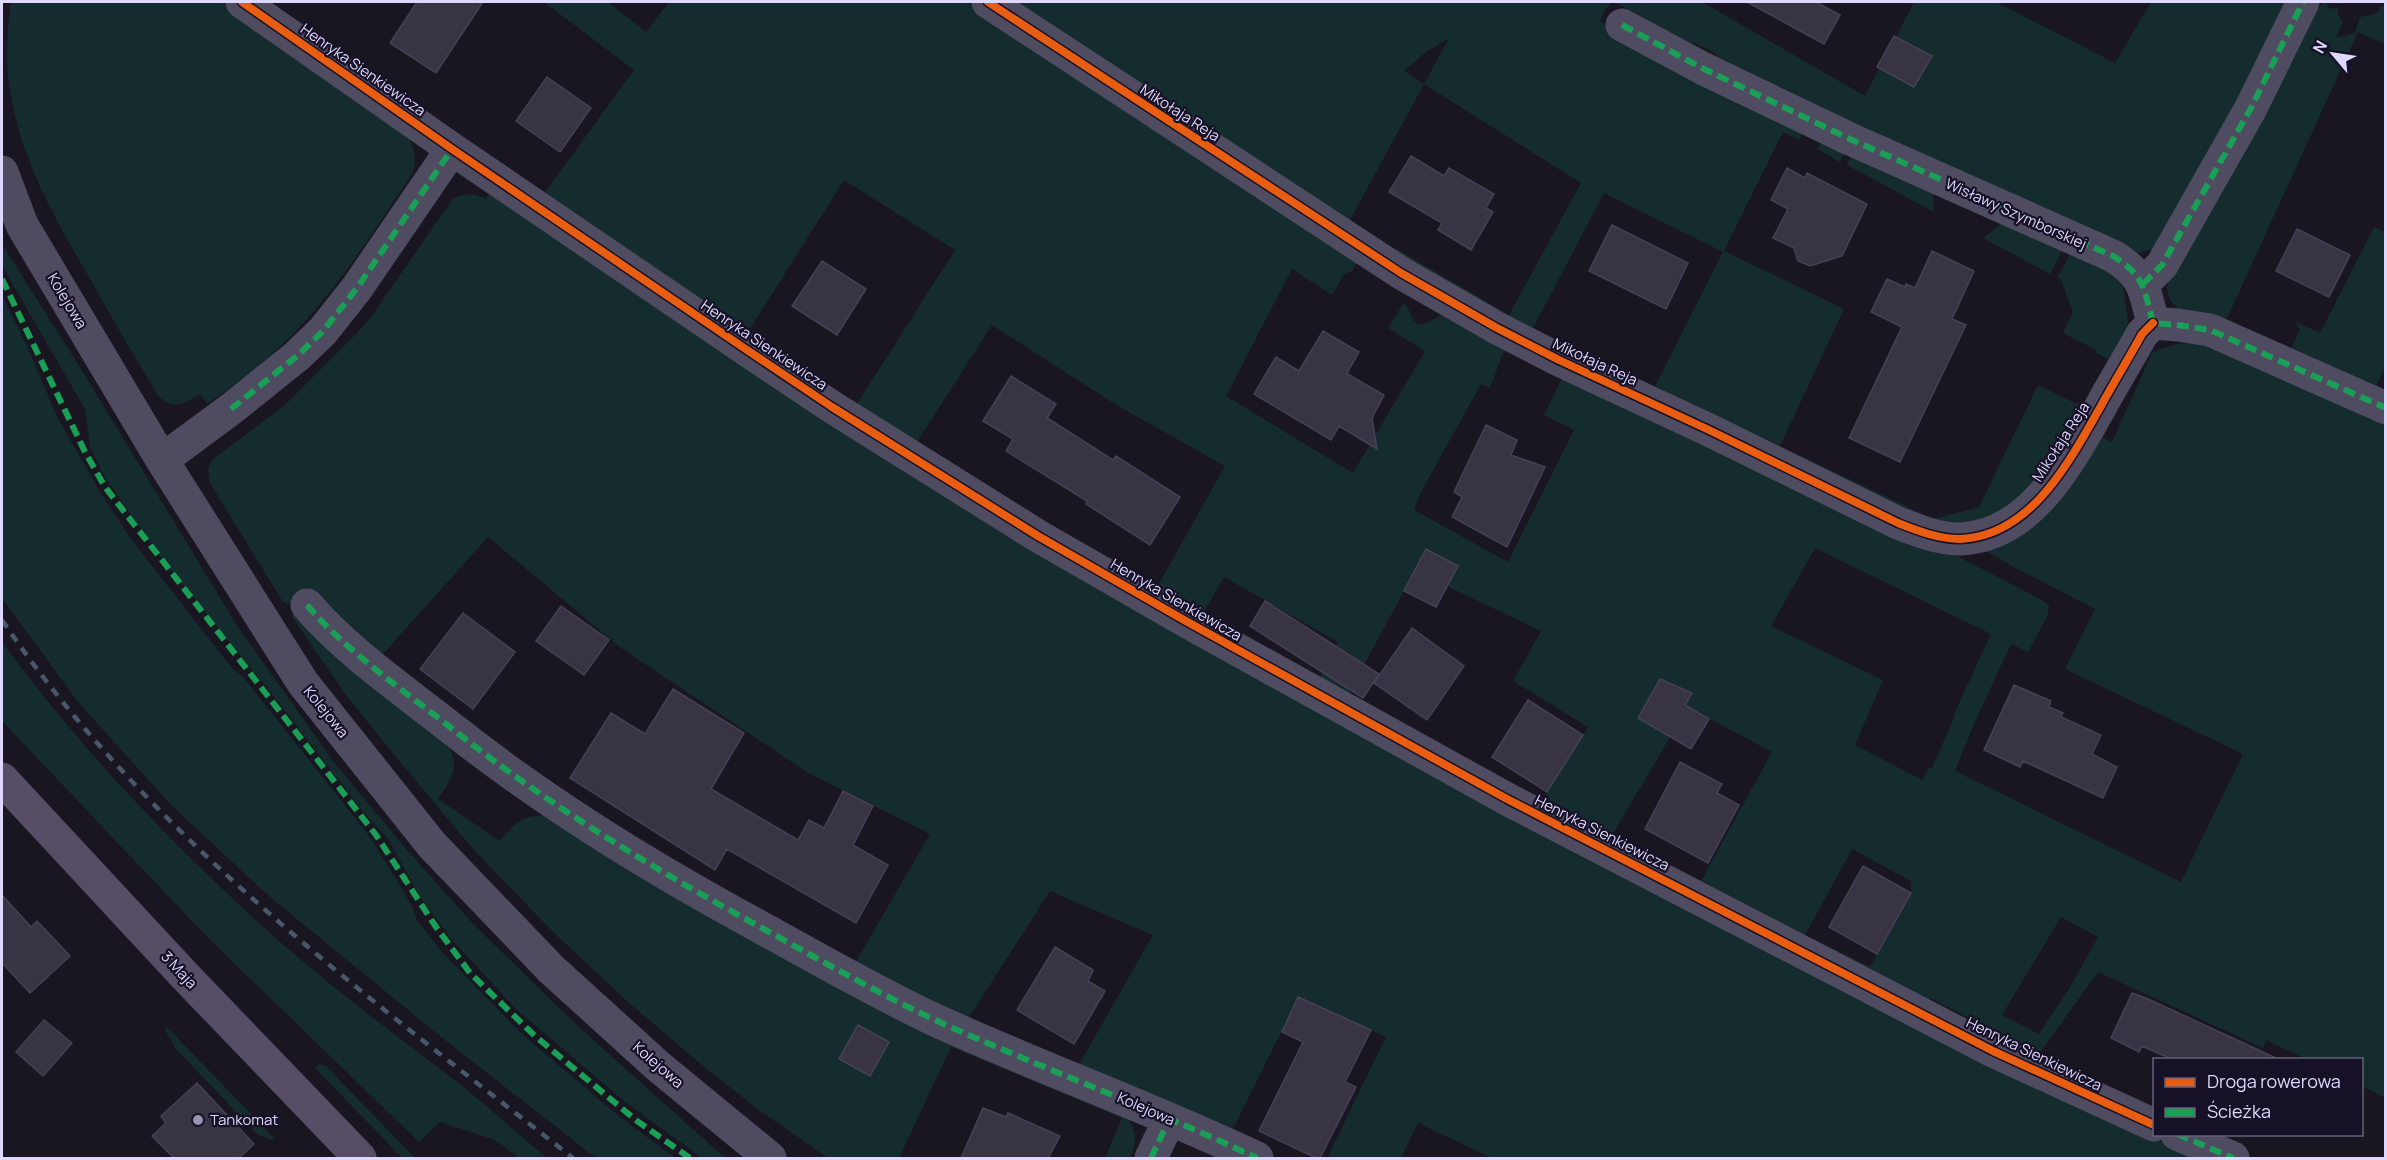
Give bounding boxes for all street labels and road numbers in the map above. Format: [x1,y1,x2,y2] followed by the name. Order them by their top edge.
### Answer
[296,18,430,121] street label: Henryka Sienkiewicza
[1136,79,1224,146] street label: Mikołaja Reja
[1942,173,2090,254] street label: Wisławy Szymborskiej
[43,269,92,332] street label: Kolejowa
[697,294,832,395] street label: Henryka Sienkiewicza
[1549,333,1641,390] street label: Mikołaja Reja
[2027,398,2094,486] street label: Mikołaja Reja
[1107,553,1246,646] street label: Henryka Sienkiewicza
[299,681,354,742] street label: Kolejowa
[1531,789,1673,876] street label: Henryka Sienkiewicza
[157,946,202,993] street label: 3 Maja
[1963,1012,2106,1096] street label: Henryka Sienkiewicza
[628,1037,688,1093] street label: Kolejowa
[1114,1087,1178,1131] street label: Kolejowa

